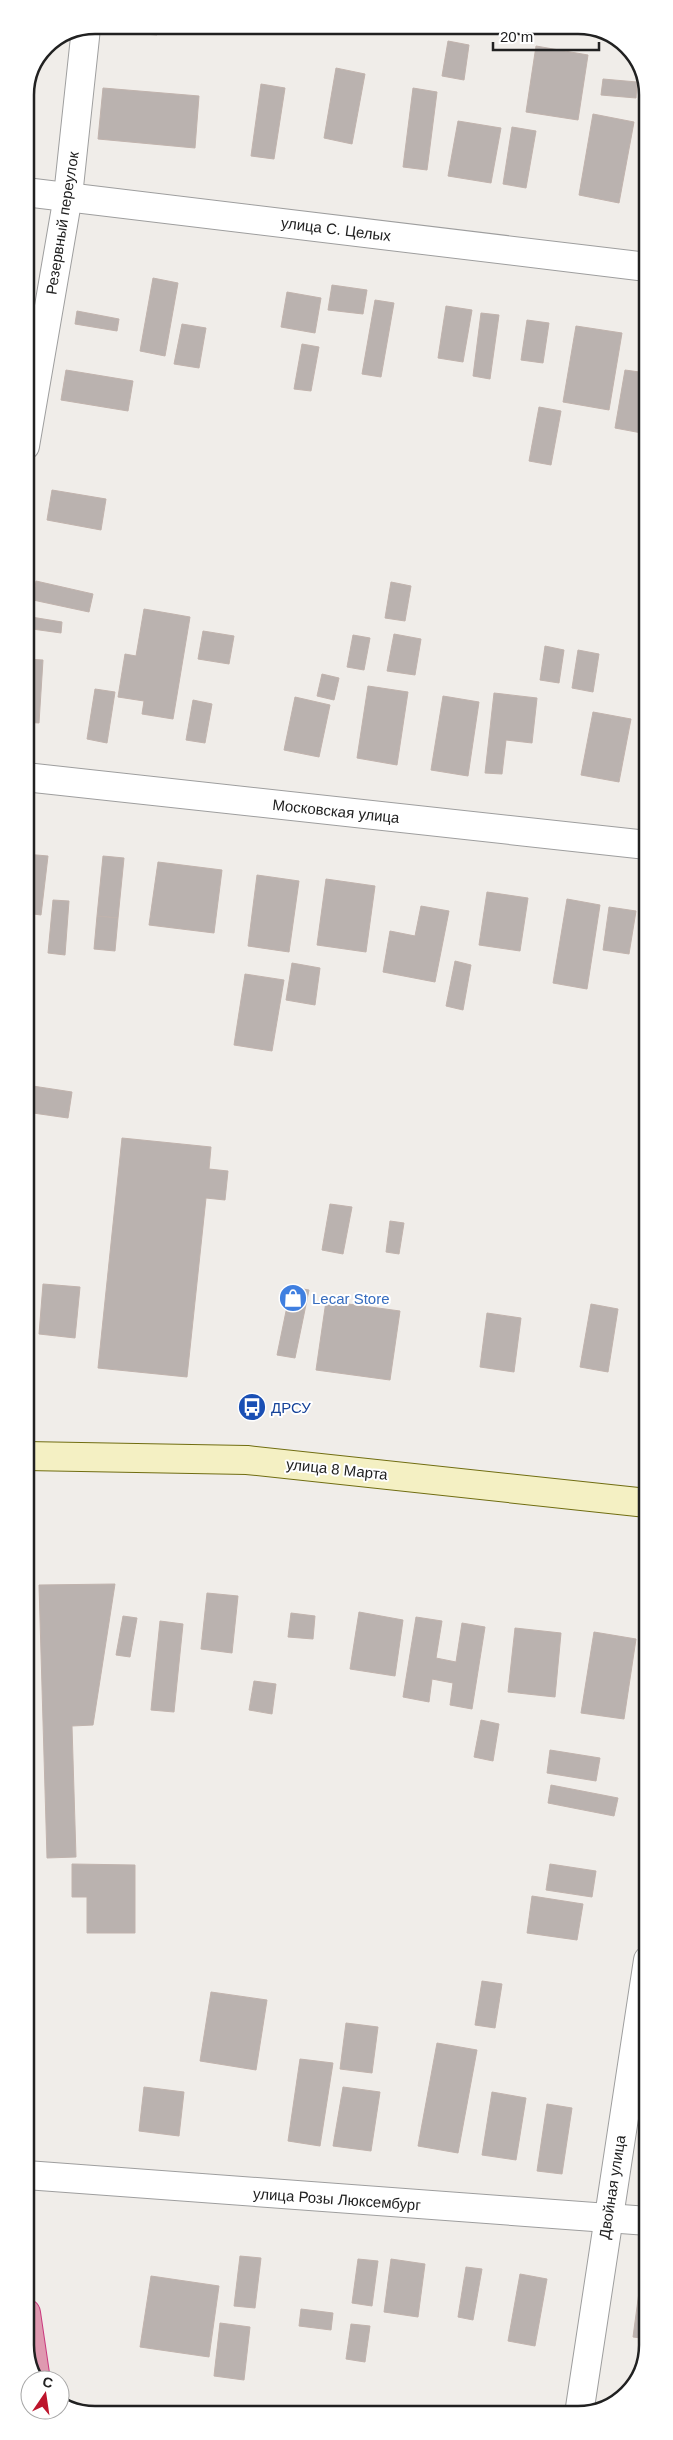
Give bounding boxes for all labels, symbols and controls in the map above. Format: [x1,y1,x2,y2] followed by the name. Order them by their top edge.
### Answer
[493,20,599,52] scale bar
[500,28,533,45] text: 20 m
[42,150,82,296] street label: Резервный переулок
[280,214,392,244] street label: улица С. Целых
[272,796,401,826] street label: Московская улица
[278,1283,308,1313] shop icon: Lecar Store
[312,1290,390,1307] place label: Lecar Store
[237,1392,267,1422] bus stop icon: ДРСУ
[271,1399,311,1416] place label: ДРСУ
[285,1455,389,1483] street label: улица 8 Марта
[595,2133,629,2240] street label: Двойная улица
[253,2185,422,2213] street label: улица Розы Люксембург
[20,2370,70,2420] north arrow
[41,2373,55,2391] text: С

